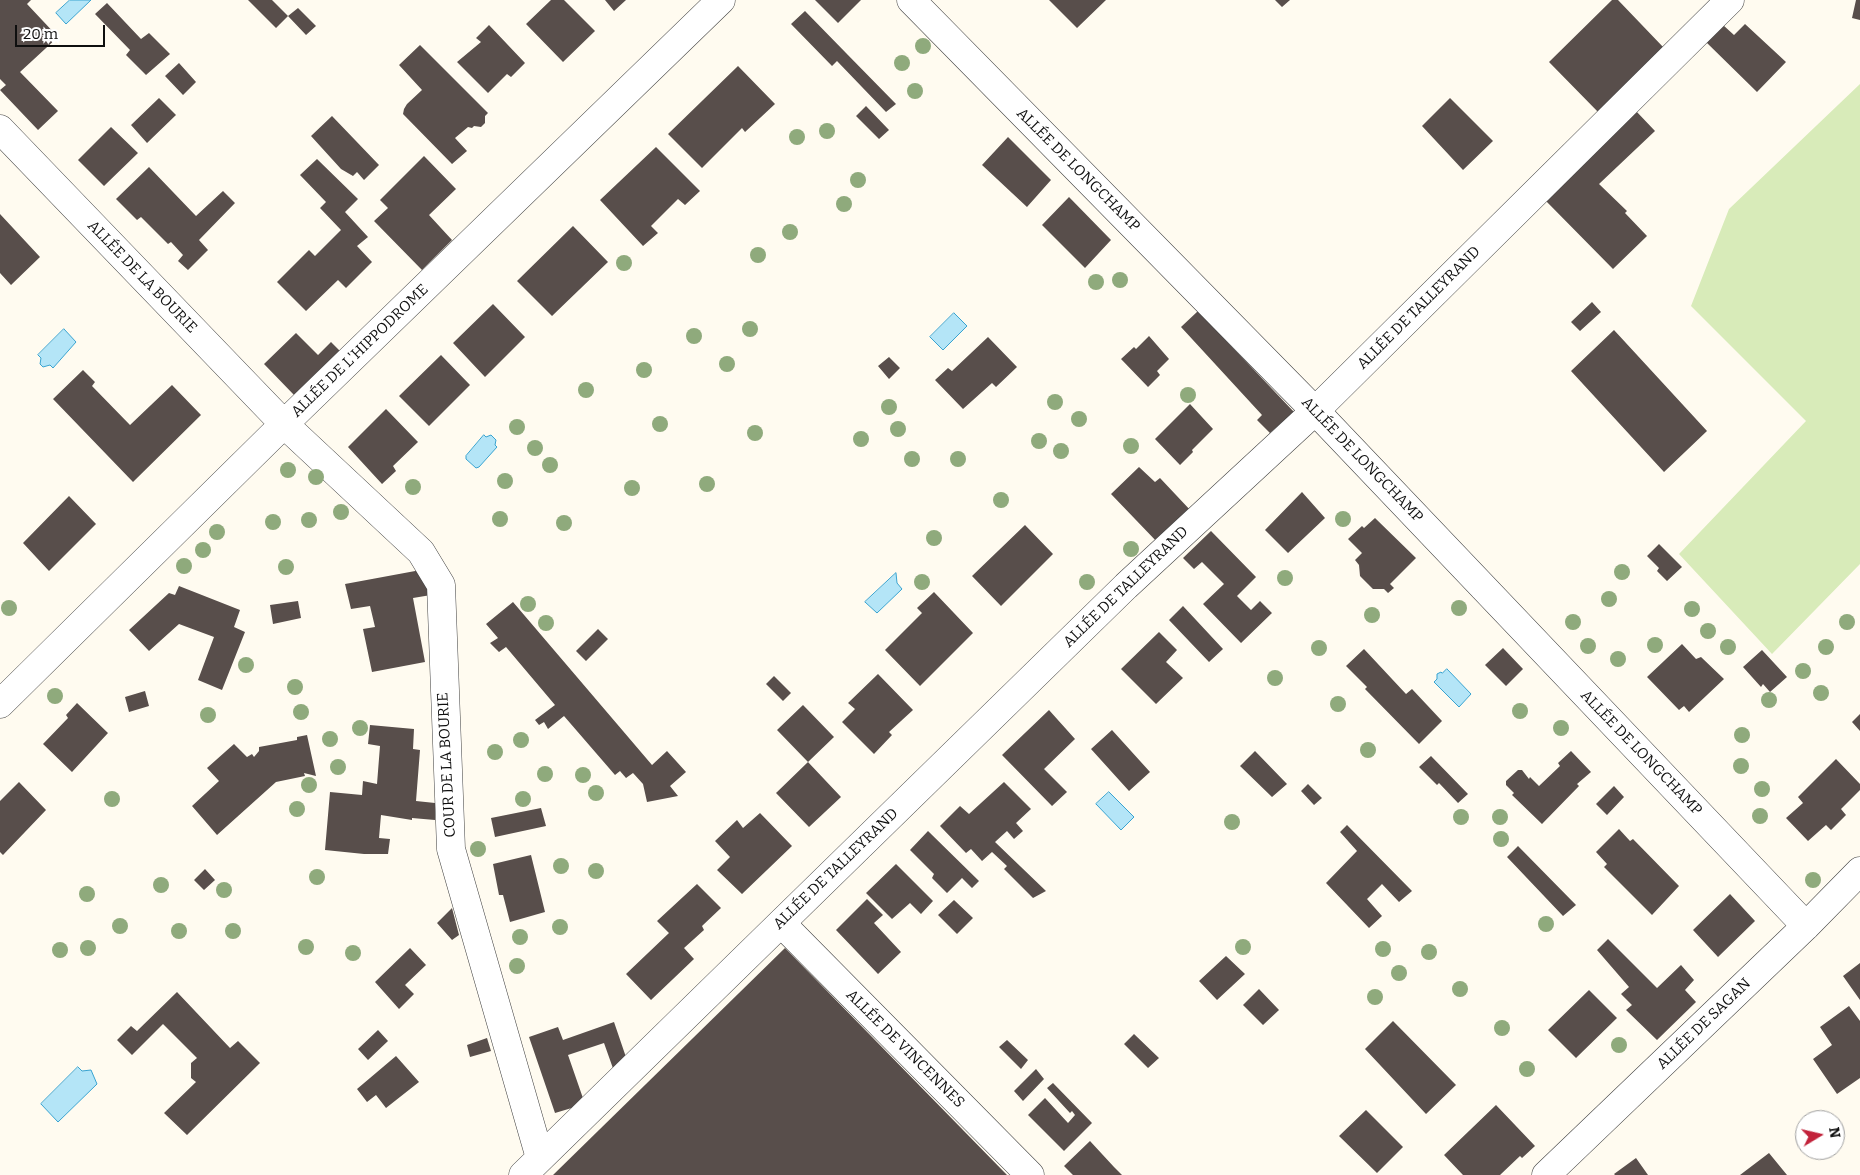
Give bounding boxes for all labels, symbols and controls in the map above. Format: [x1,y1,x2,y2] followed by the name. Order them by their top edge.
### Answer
[18,15,108,47] scale bar
[23,25,58,43] text: 20 m
[1013,105,1143,235] street label: ALLÉE DE LONGCHAMP
[84,217,200,337] street label: ALLÉE DE LA BOURIE
[1354,243,1484,373] street label: ALLÉE DE TALLEYRAND
[288,281,432,421] street label: ALLÉE DE L'HIPPODROME
[1298,394,1426,526] street label: ALLÉE DE LONGCHAMP
[1060,523,1192,651] street label: ALLÉE DE TALLEYRAND
[1577,687,1705,819] street label: ALLÉE DE LONGCHAMP
[434,692,460,838] street label: COUR DE LA BOURIE
[770,805,902,933] street label: ALLÉE DE TALLEYRAND
[1653,975,1755,1073] street label: ALLÉE DE SAGAN
[842,986,968,1112] street label: ALLÉE DE VINCENNES
[1795,1110,1845,1160] north arrow
[1825,1126,1844,1139] text: N

